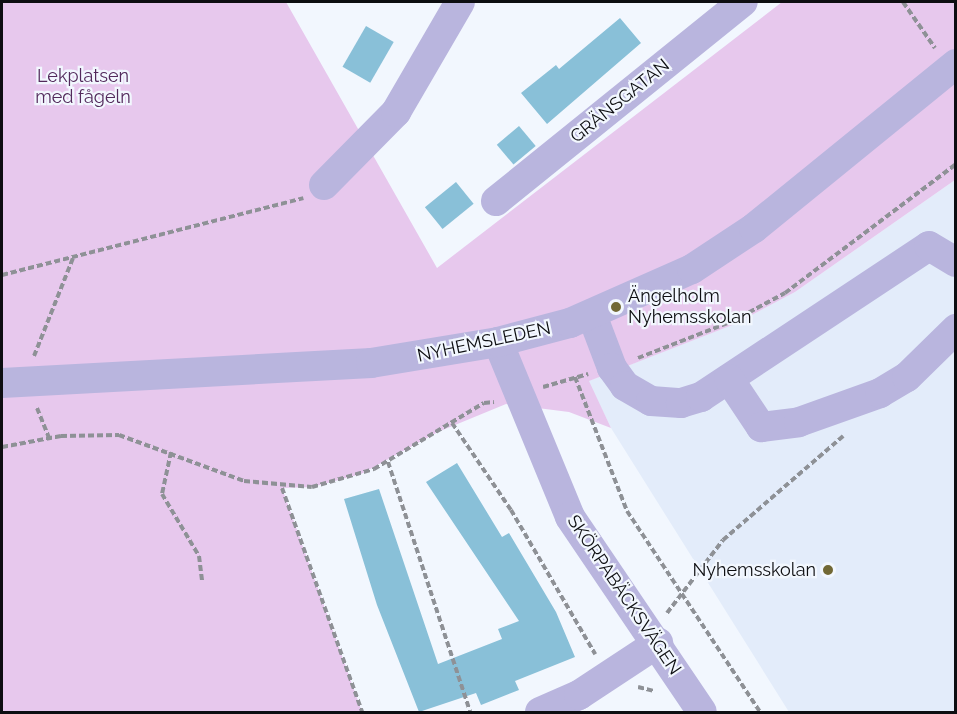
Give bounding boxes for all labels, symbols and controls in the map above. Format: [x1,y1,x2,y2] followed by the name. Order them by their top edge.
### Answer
[566,54,674,148] street label: GRÄNSGATAN
[35,66,131,109] park label: Lekplatsen med fågeln
[628,286,752,328] place label: Ängelholm Nyhemsskolan
[609,300,623,314] marker: Ängelholm Nyhemsskolan
[415,317,553,367] street label: NYHEMSLEDEN
[562,511,686,679] street label: SKÖRPABÄCKSVÄGEN
[692,559,816,581] place label: Nyhemsskolan
[821,563,835,577] marker: Nyhemsskolan

